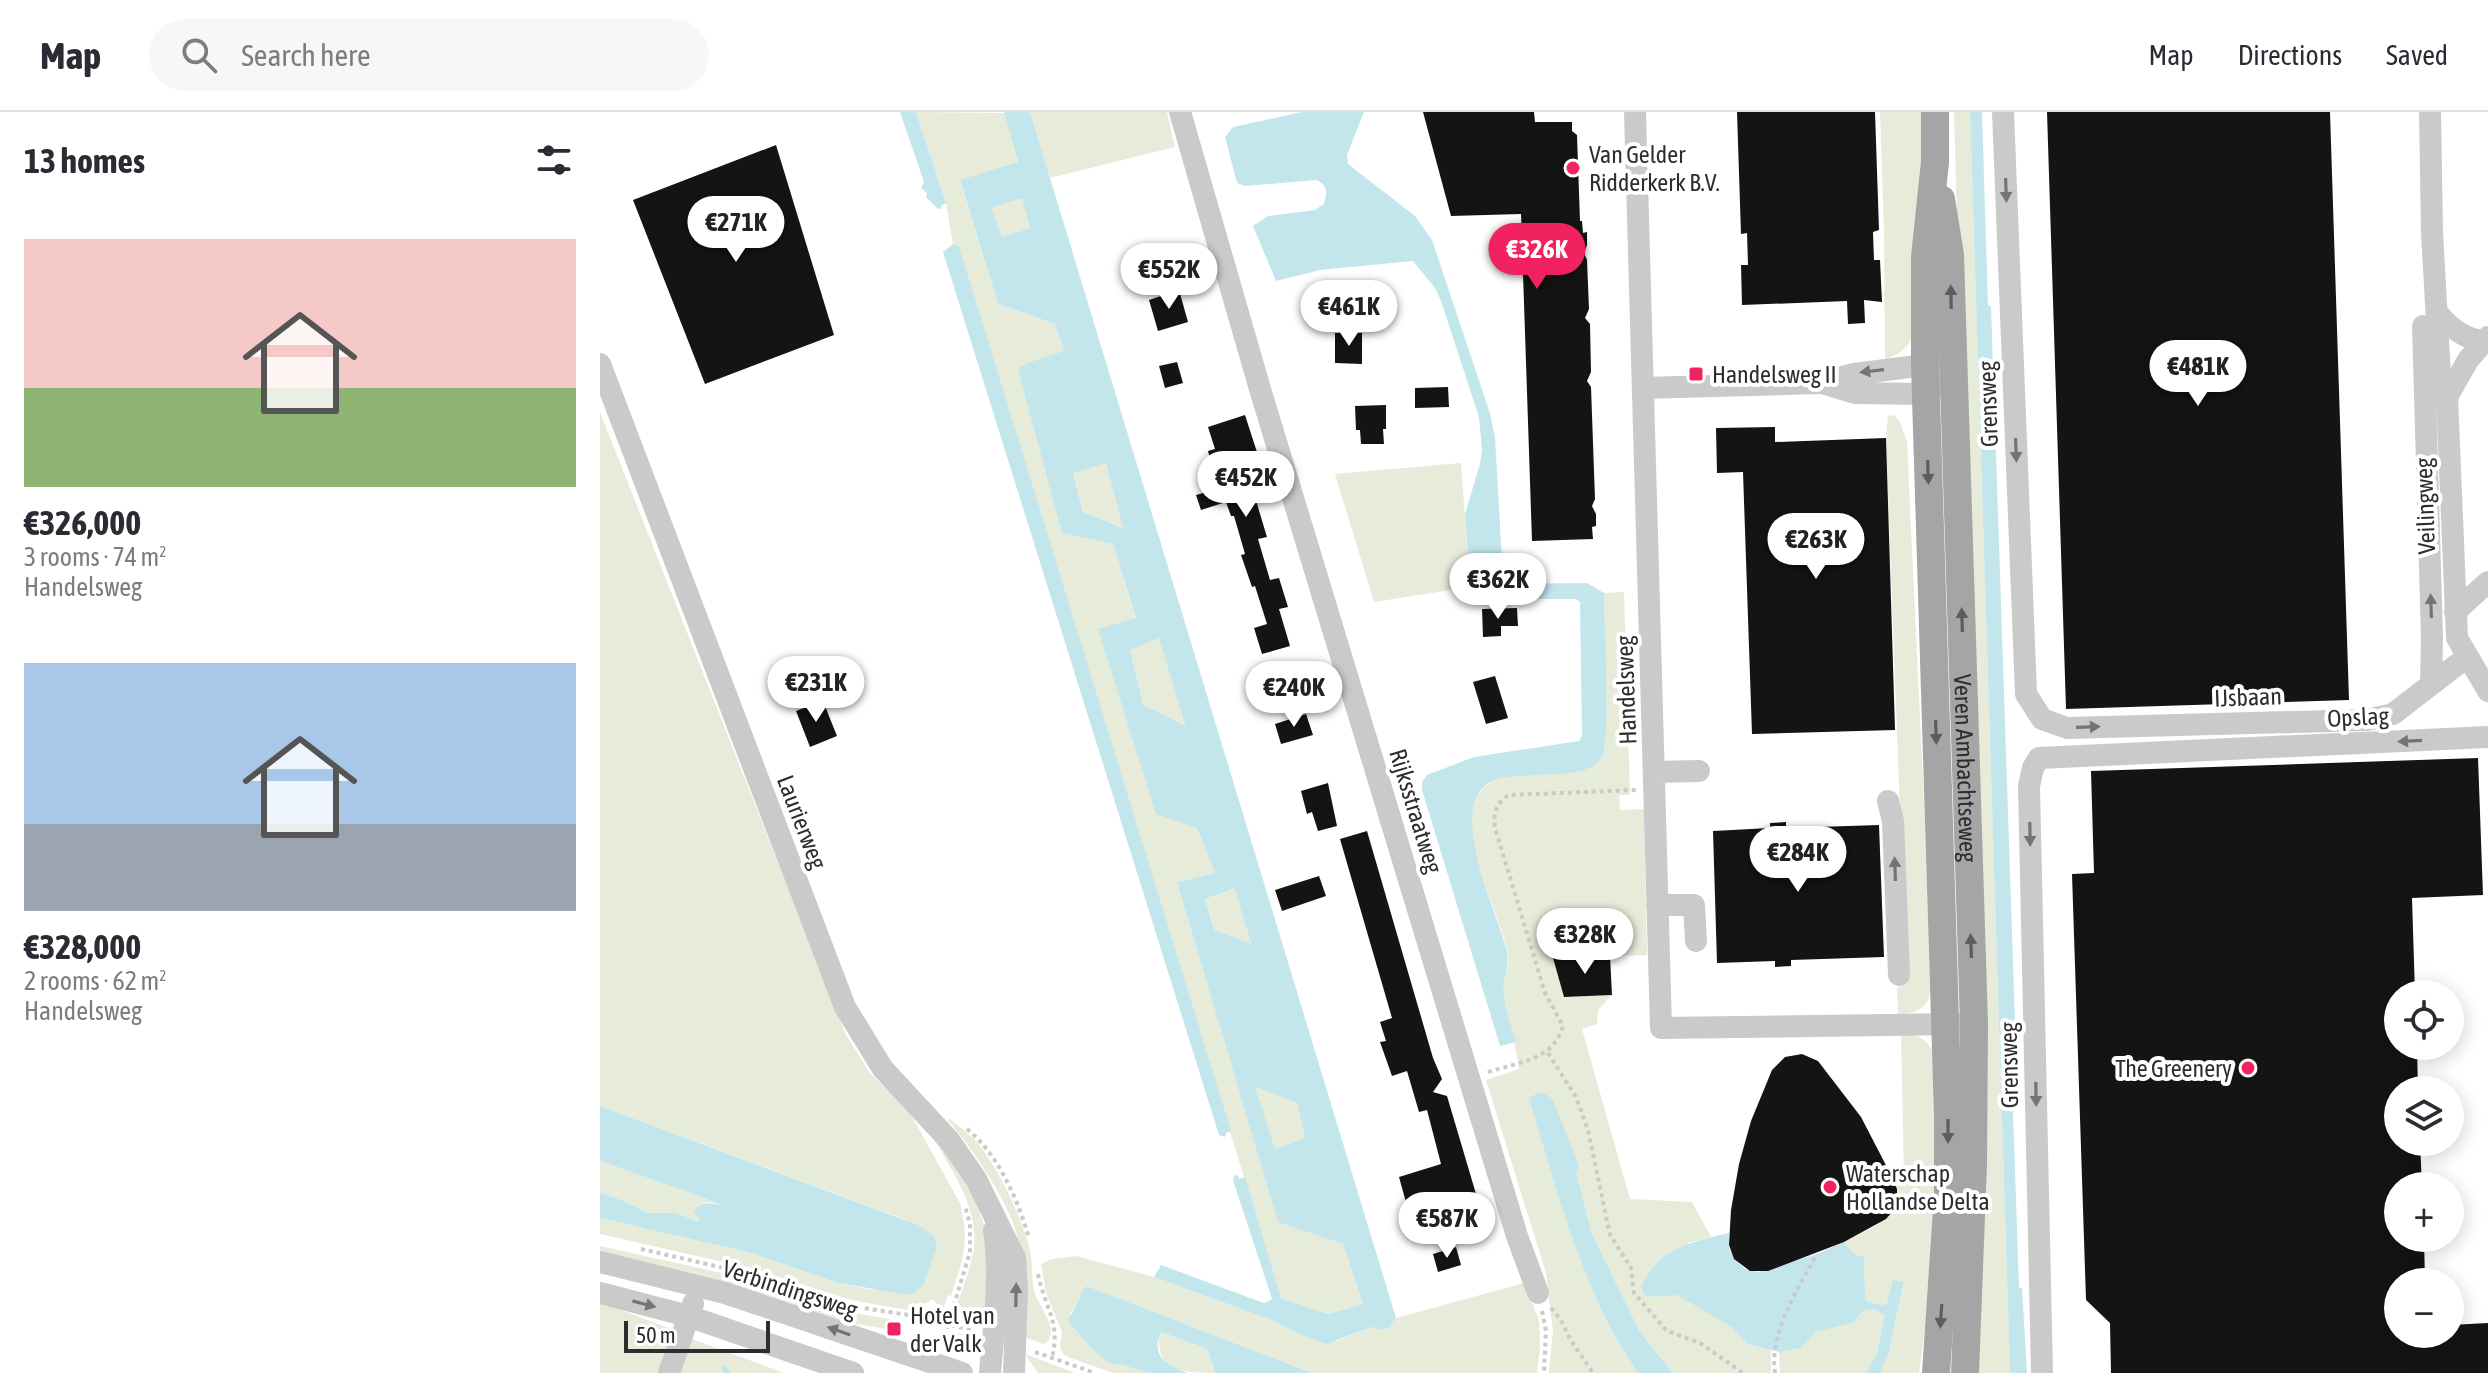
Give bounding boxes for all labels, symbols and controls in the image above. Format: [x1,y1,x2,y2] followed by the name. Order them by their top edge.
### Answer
[149,19,709,91] search box
[177,33,221,77] icon: search
[40,34,101,77] text: Map
[241,38,371,72] text: Search here
[2149,39,2194,71] text: Map
[2238,39,2342,71] text: Directions
[2386,39,2448,71] text: Saved
[532,138,576,182] icon: filters
[24,141,145,180] text: 13 homes
[1589,141,1720,196] place label: Van Gelder Ridderkerk B.V.
[1564,159,1582,177] marker: Van Gelder Ridderkerk B.V.
[1999,178,2012,203] one-way arrow
[680,196,792,264] pin: €271K
[705,207,767,237] text: €271K
[1481,223,1593,291] pin: €326K
[1506,234,1568,264] text: €326K
[1113,243,1225,311] pin: €552K
[1138,254,1200,284] text: €552K
[1293,280,1405,348] pin: €461K
[1945,284,1958,309] one-way arrow
[228,291,372,435] icon: home
[1318,291,1380,321] text: €461K
[2142,340,2254,408] pin: €481K
[2167,351,2229,381] text: €481K
[1973,360,2003,448] street label: Grensweg
[1712,361,1837,388] place label: Handelsweg II
[1687,365,1705,383] marker: Handelsweg II
[1859,365,1884,378] one-way arrow
[2010,438,2023,463] one-way arrow
[1190,451,1302,519] pin: €452K
[2410,457,2440,555] street label: Veilingweg
[1922,460,1935,485] one-way arrow
[1215,462,1277,492] text: €452K
[24,503,141,542] text: €326,000
[1760,513,1872,581] pin: €263K
[1785,524,1847,554] text: €263K
[24,542,166,572] text: 3 rooms · 74 m²
[1442,553,1554,621] pin: €362K
[1467,564,1529,594] text: €362K
[24,572,142,602] text: Handelsweg
[2425,593,2438,618] one-way arrow
[1955,607,1968,632] one-way arrow
[1611,634,1641,745] street label: Handelsweg
[760,656,872,724] pin: €231K
[1238,661,1350,729] pin: €240K
[785,667,847,697] text: €231K
[1263,672,1325,702] text: €240K
[1950,673,1982,863] street label: Veren Ambachtseweg
[2214,682,2282,712] street label: IJsbaan
[2326,702,2390,732] street label: Opslag
[228,715,372,859] icon: home
[1929,720,1942,745] one-way arrow
[2076,721,2101,734] one-way arrow
[2397,734,2422,747] one-way arrow
[1384,746,1448,877] street label: Rijksstraatweg
[772,771,832,873] street label: Laurierweg
[2024,822,2036,847] one-way arrow
[1742,826,1854,894] pin: €284K
[1767,837,1829,867] text: €284K
[1889,856,1902,881] one-way arrow
[1529,908,1641,976] pin: €328K
[1554,919,1616,949] text: €328K
[24,927,141,966] text: €328,000
[1965,933,1978,958] one-way arrow
[24,966,166,996] text: 2 rooms · 62 m²
[2384,980,2464,1348] map controls
[2384,980,2464,1060] button: locate
[24,996,142,1026] text: Handelsweg
[1995,1021,2023,1108] street label: Grensweg
[2115,1055,2232,1082] place label: The Greenery
[2239,1059,2257,1077] marker: The Greenery
[2384,1076,2464,1156] button: layers
[2029,1082,2042,1107] one-way arrow
[1942,1119,1954,1144] one-way arrow
[1846,1160,1990,1215] place label: Waterschap Hollandse Delta
[2384,1172,2464,1252] button: +
[1821,1178,1839,1196] marker: Waterschap Hollandse Delta
[1391,1192,1503,1260] pin: €587K
[1416,1203,1478,1233] text: €587K
[719,1255,861,1324] street label: Verbindingsweg
[2384,1268,2464,1348] button: −
[1010,1282,1022,1307] one-way arrow
[632,1299,657,1311] one-way arrow
[910,1302,995,1357] place label: Hotel van der Valk
[1934,1304,1947,1329] one-way arrow
[624,1317,770,1353] scale bar
[885,1320,903,1338] marker: Hotel van der Valk
[636,1322,676,1348] text: 50 m
[826,1325,850,1337] one-way arrow

